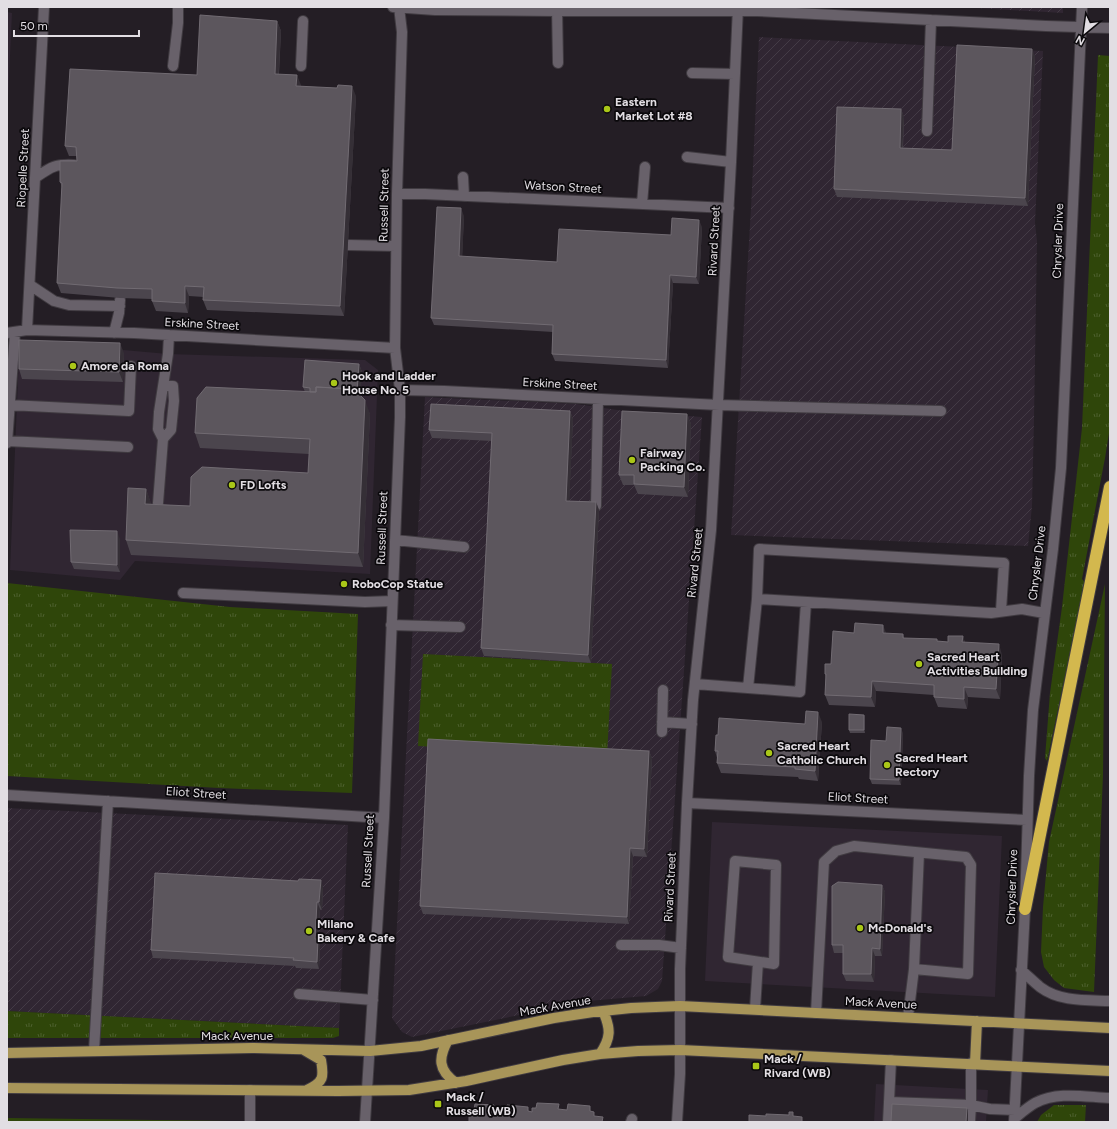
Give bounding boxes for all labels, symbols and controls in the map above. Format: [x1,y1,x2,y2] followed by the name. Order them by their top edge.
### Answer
[14,12,139,38] scale bar
[1065,12,1105,52] north arrow
[20,19,48,33] text: 50 m
[1074,33,1087,48] text: N
[615,95,693,123] place label: Eastern Market Lot #8
[602,104,612,114] marker: Eastern Market Lot #8
[14,128,32,208] street label: Riopelle Street
[376,168,392,242] street label: Russell Street
[524,178,603,196] street label: Watson Street
[1050,203,1066,279] street label: Chrysler Drive
[705,205,723,276] street label: Rivard Street
[164,315,240,333] street label: Erskine Street
[81,359,169,373] place label: Amore da Roma
[68,361,78,371] marker: Amore da Roma
[342,369,436,397] place label: Hook and Ladder House No. 5
[522,375,598,393] street label: Erskine Street
[329,378,339,388] marker: Hook and Ladder House No. 5
[640,446,705,474] place label: Fairway Packing Co.
[627,455,637,465] marker: Fairway Packing Co.
[240,478,287,492] place label: FD Lofts
[227,480,237,490] marker: FD Lofts
[374,490,390,565] street label: Russell Street
[1025,524,1049,601] street label: Chrysler Drive
[684,527,706,599] street label: Rivard Street
[352,577,444,591] place label: RoboCop Statue
[339,579,349,589] marker: RoboCop Statue
[927,650,1027,678] place label: Sacred Heart Activities Building
[914,659,924,669] marker: Sacred Heart Activities Building
[777,739,867,767] place label: Sacred Heart Catholic Church
[764,748,774,758] marker: Sacred Heart Catholic Church
[895,751,968,779] place label: Sacred Heart Rectory
[882,760,892,770] marker: Sacred Heart Rectory
[165,784,227,802] street label: Eliot Street
[827,789,889,807] street label: Eliot Street
[359,813,377,888] street label: Russell Street
[1004,849,1020,925] street label: Chrysler Drive
[661,851,679,922] street label: Rivard Street
[317,917,395,945] place label: Milano Bakery & Cafe
[868,921,932,935] place label: McDonald's
[855,923,865,933] marker: McDonald's
[304,926,314,936] marker: Milano Bakery & Cafe
[518,993,592,1019] street label: Mack Avenue
[845,994,918,1012] street label: Mack Avenue
[201,1029,274,1043] street label: Mack Avenue
[764,1052,831,1080] place label: Mack / Rivard (WB)
[751,1061,761,1071] marker: Mack / Rivard (WB)
[446,1090,516,1118] place label: Mack / Russell (WB)
[433,1099,443,1109] marker: Mack / Russell (WB)

